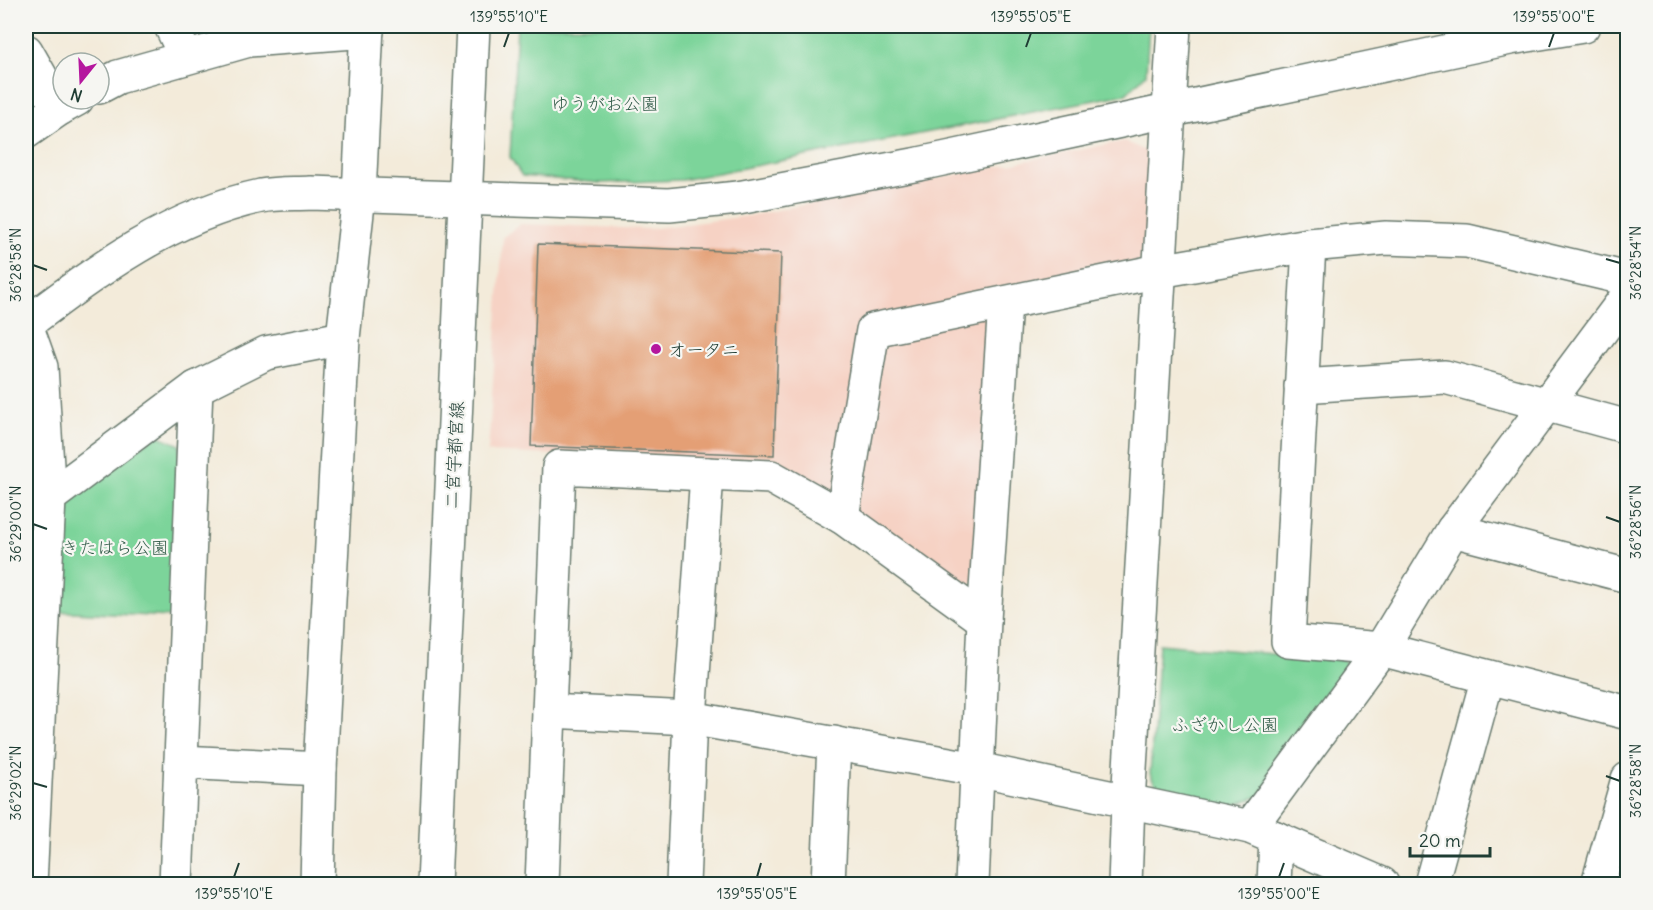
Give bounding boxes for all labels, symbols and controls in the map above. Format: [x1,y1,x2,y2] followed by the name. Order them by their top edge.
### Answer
[470,7,548,26] text: 139°55'10"E
[991,7,1072,26] text: 139°55'05"E
[1513,7,1595,26] text: 139°55'00"E
[51,51,111,111] north arrow
[68,84,85,106] text: N
[551,92,659,115] park label: ゆうがお公園
[1626,226,1645,300] text: 36°28'54"N
[6,228,25,302] text: 36°28'58"N
[668,338,740,361] place label: オータニ
[649,342,663,356] marker: オータニ
[440,400,468,510] street label: 二宮宇都宮線
[6,485,25,563] text: 36°29'00"N
[1626,485,1645,559] text: 36°28'56"N
[61,536,169,559] park label: きたはら公園
[1171,713,1279,736] park label: ふざかし公園
[1626,744,1645,818] text: 36°28'58"N
[6,745,25,821] text: 36°29'02"N
[1410,820,1490,858] scale bar
[1419,829,1461,852] text: 20 m
[195,884,273,903] text: 139°55'10"E
[717,884,798,903] text: 139°55'05"E
[1238,884,1320,903] text: 139°55'00"E

